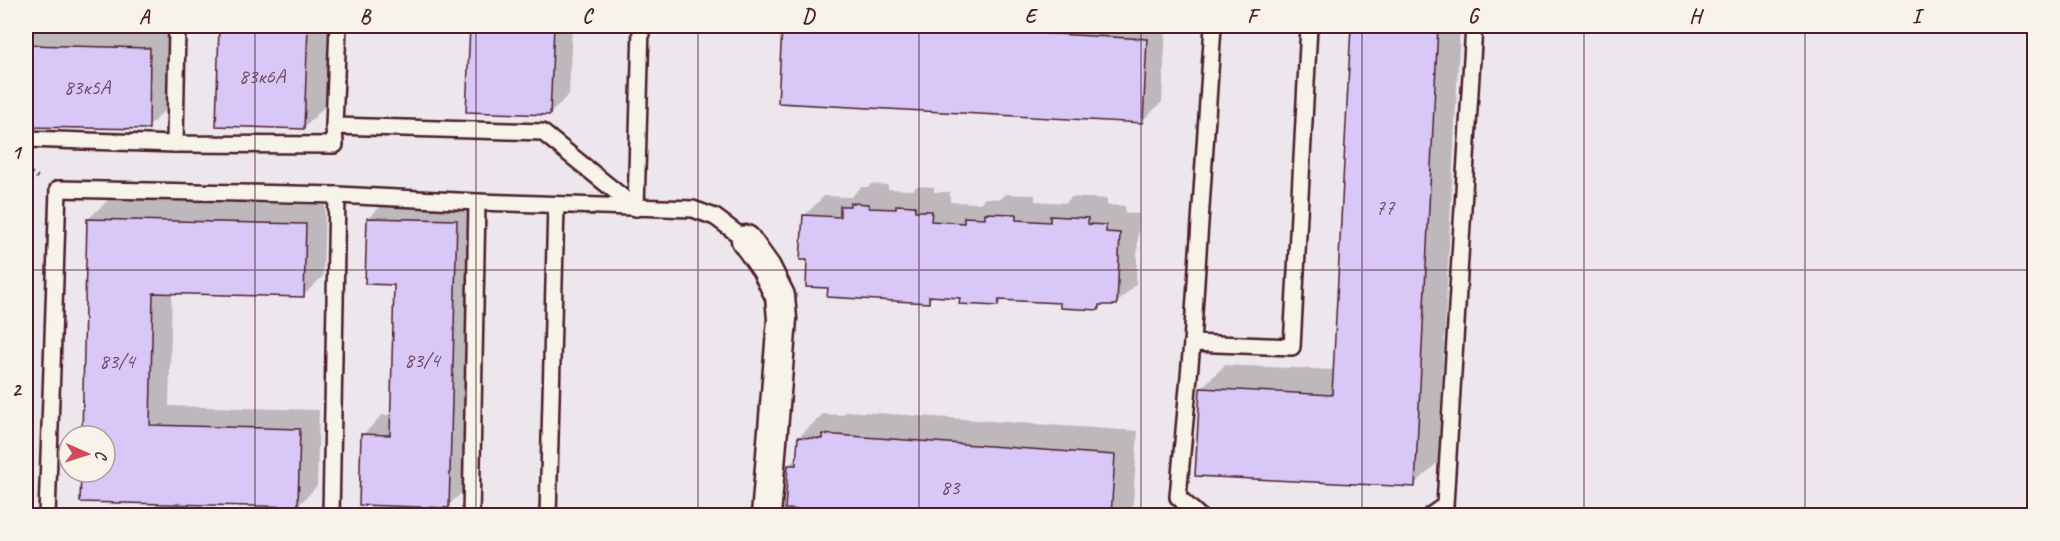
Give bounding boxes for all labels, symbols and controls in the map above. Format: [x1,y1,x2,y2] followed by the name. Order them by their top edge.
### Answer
[139,4,151,29] text: A
[360,4,372,29] text: B
[582,4,594,29] text: C
[802,4,816,29] text: D
[1025,4,1039,29] text: E
[1247,4,1261,29] text: F
[1468,4,1481,29] text: G
[1689,4,1704,29] text: H
[1912,4,1925,29] text: I
[239,63,287,89] house number: 83к6А
[64,74,112,100] house number: 83к5А
[12,140,23,165] text: 1
[1376,194,1396,220] house number: 77
[404,347,442,373] house number: 83/4
[99,348,137,374] house number: 83/4
[12,377,23,402] text: 2
[57,424,117,484] north arrow
[91,450,111,461] text: С
[941,474,961,500] house number: 83

